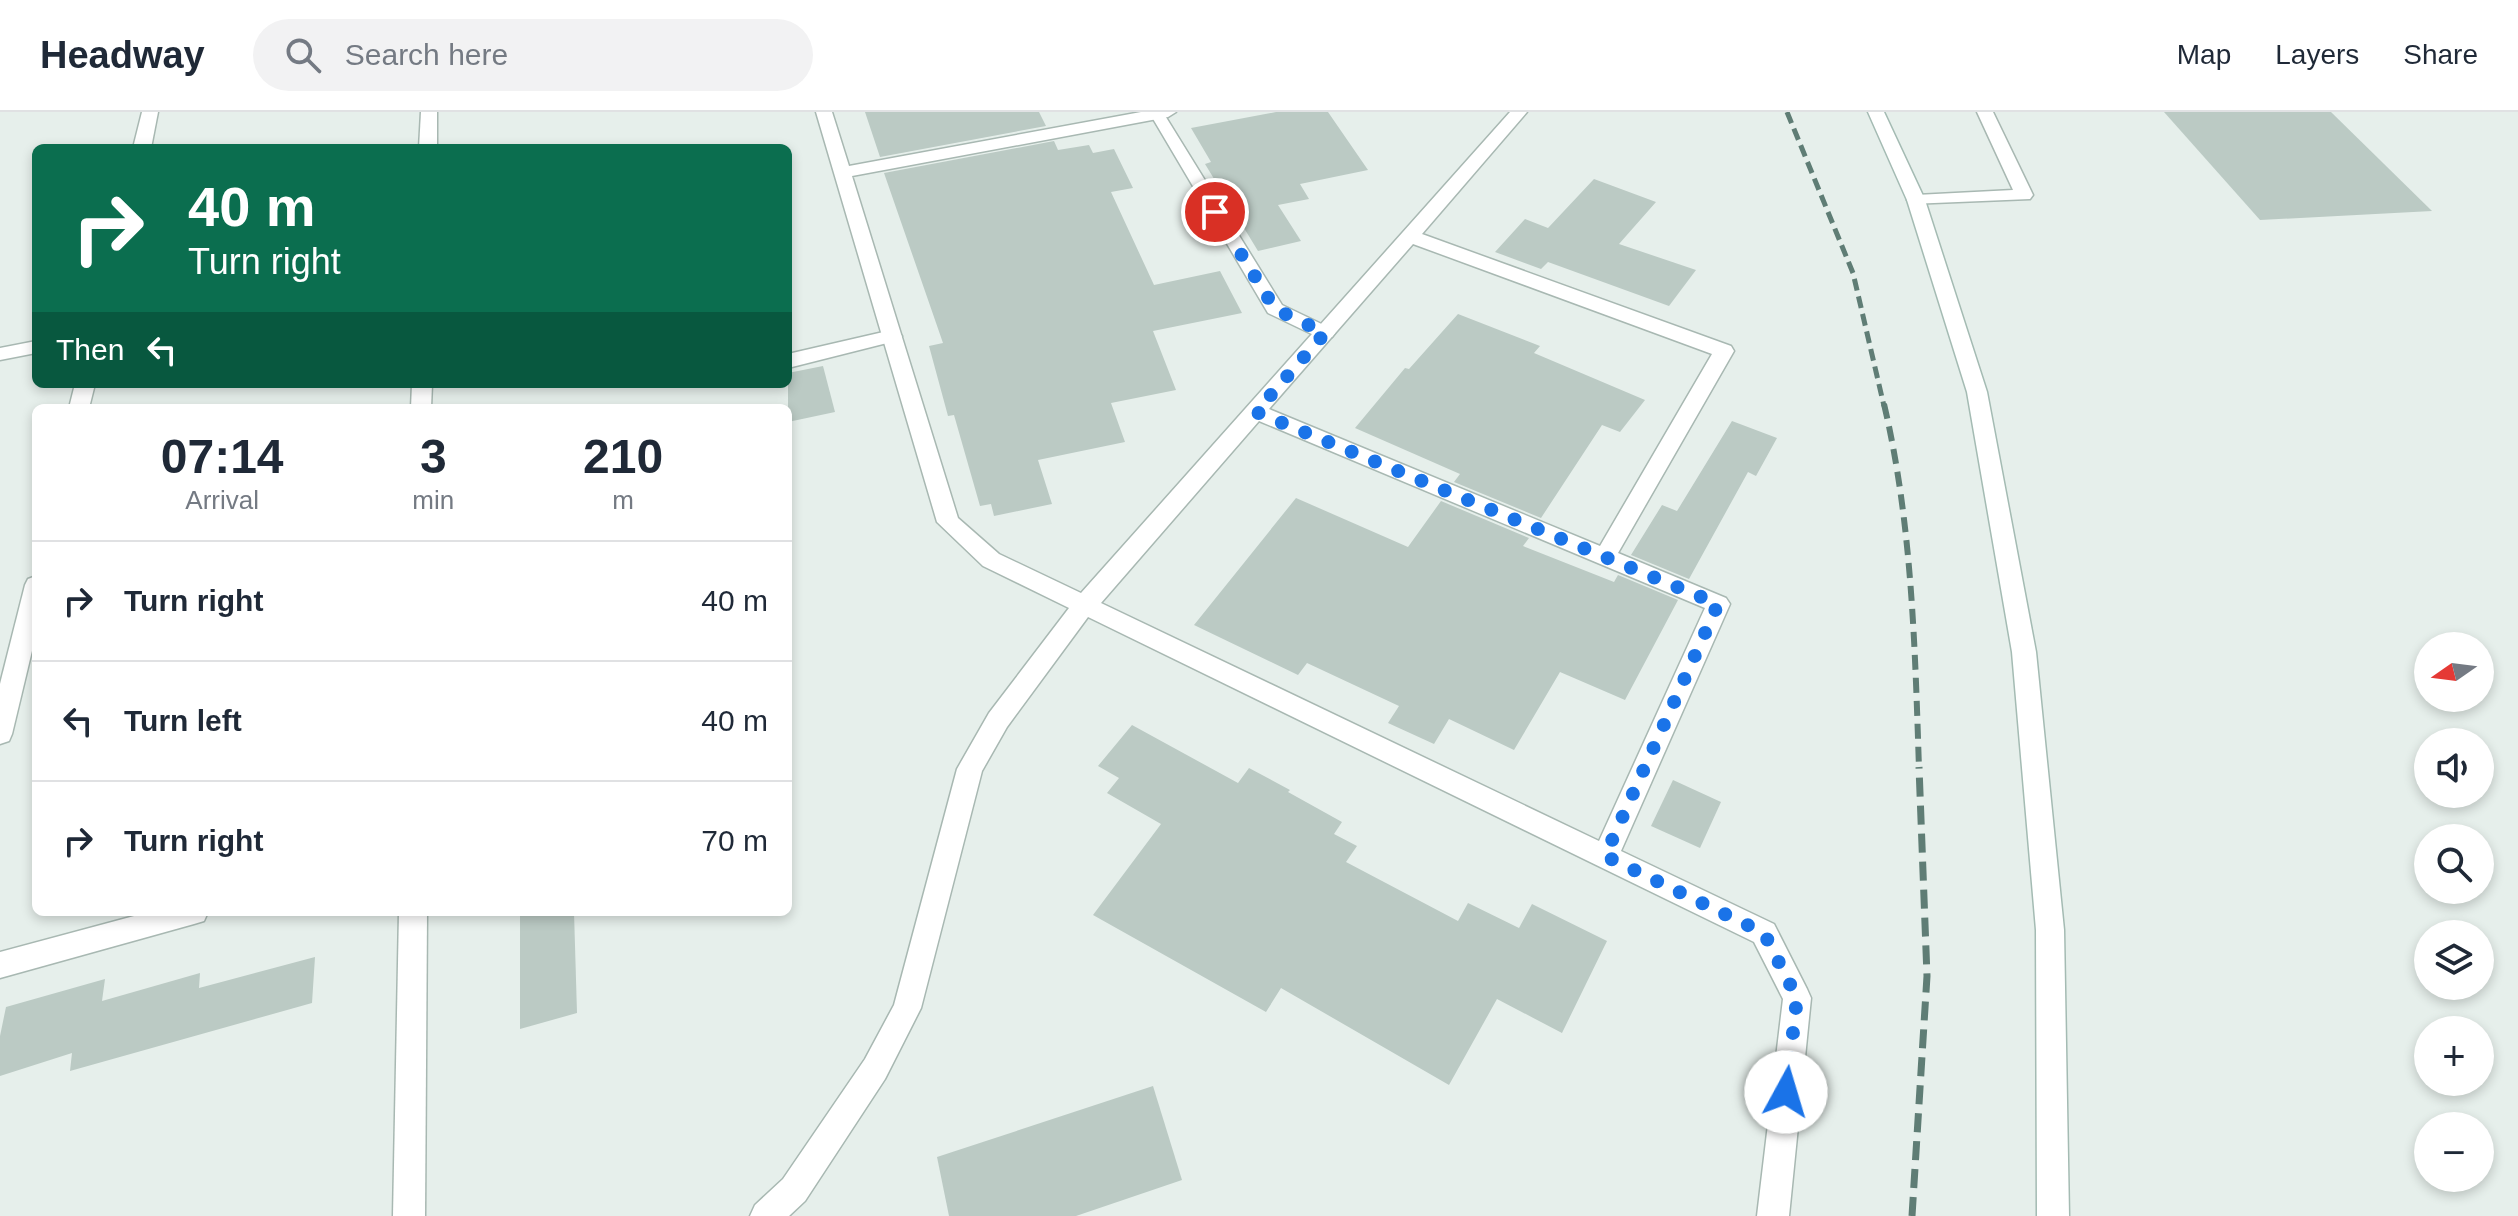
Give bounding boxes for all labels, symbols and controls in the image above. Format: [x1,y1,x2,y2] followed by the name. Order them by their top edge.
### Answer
[253,19,813,91] search box
[281,33,325,77] icon: search
[40,34,205,76] text: Headway
[345,38,508,71] text: Search here
[2177,39,2231,70] text: Map
[2275,39,2359,70] text: Layers
[2403,39,2478,70] text: Share
[188,175,316,238] text: 40 m
[56,176,160,280] icon: right
[1181,178,1249,246] pin
[1193,190,1237,234] icon: arrive
[188,241,341,282] text: Turn right
[140,328,184,372] icon: left
[56,333,124,366] text: Then
[161,430,284,483] text: 07:14
[420,430,447,483] text: 3
[583,430,663,483] text: 210
[185,485,259,515] text: Arrival
[412,485,454,515] text: min
[612,485,634,515] text: m
[56,579,100,623] icon: right
[124,584,263,617] text: Turn right
[701,584,768,617] text: 40 m
[2414,632,2494,712] north arrow
[2414,632,2494,1192] map controls
[56,699,100,743] icon: left
[124,704,242,737] text: Turn left
[701,704,768,737] text: 40 m
[2414,728,2494,808] button: sound
[56,819,100,863] icon: right
[124,824,263,857] text: Turn right
[701,824,768,857] text: 70 m
[2414,824,2494,904] button: search
[2414,920,2494,1000] button: layers
[2414,1016,2494,1096] button: +
[1744,1050,1828,1134] position arrow
[2414,1112,2494,1192] button: −

